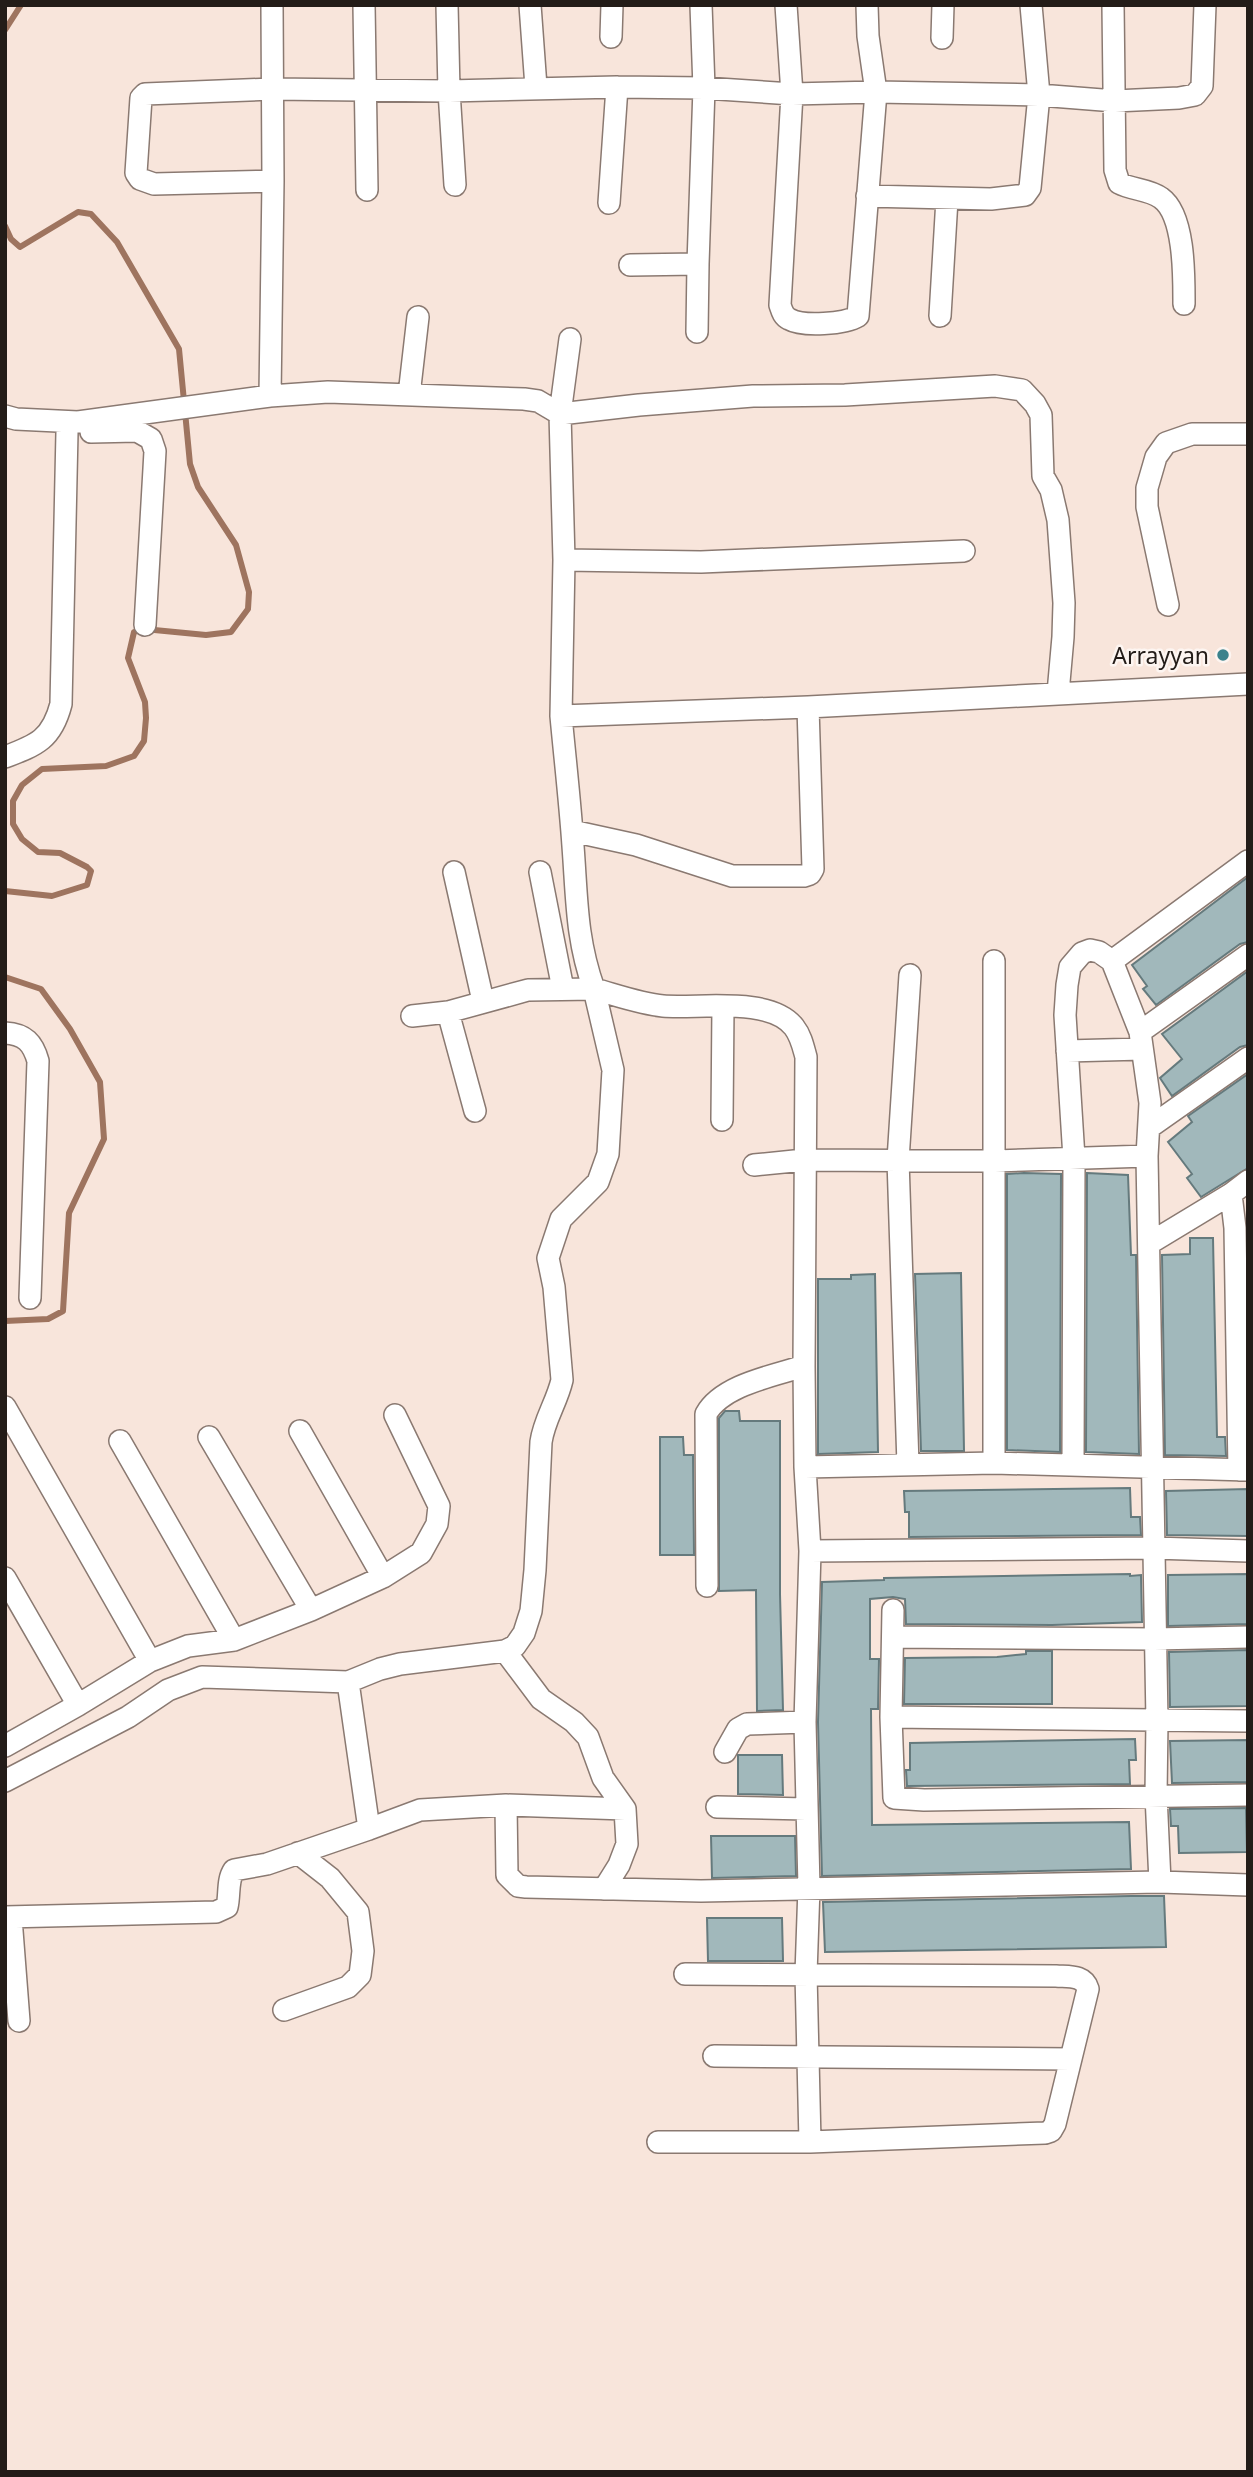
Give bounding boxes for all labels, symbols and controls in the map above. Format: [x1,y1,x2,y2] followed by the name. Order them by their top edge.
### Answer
[1112,639,1209,671] place label: Arrayyan
[1215,647,1231,663] marker: Arrayyan

